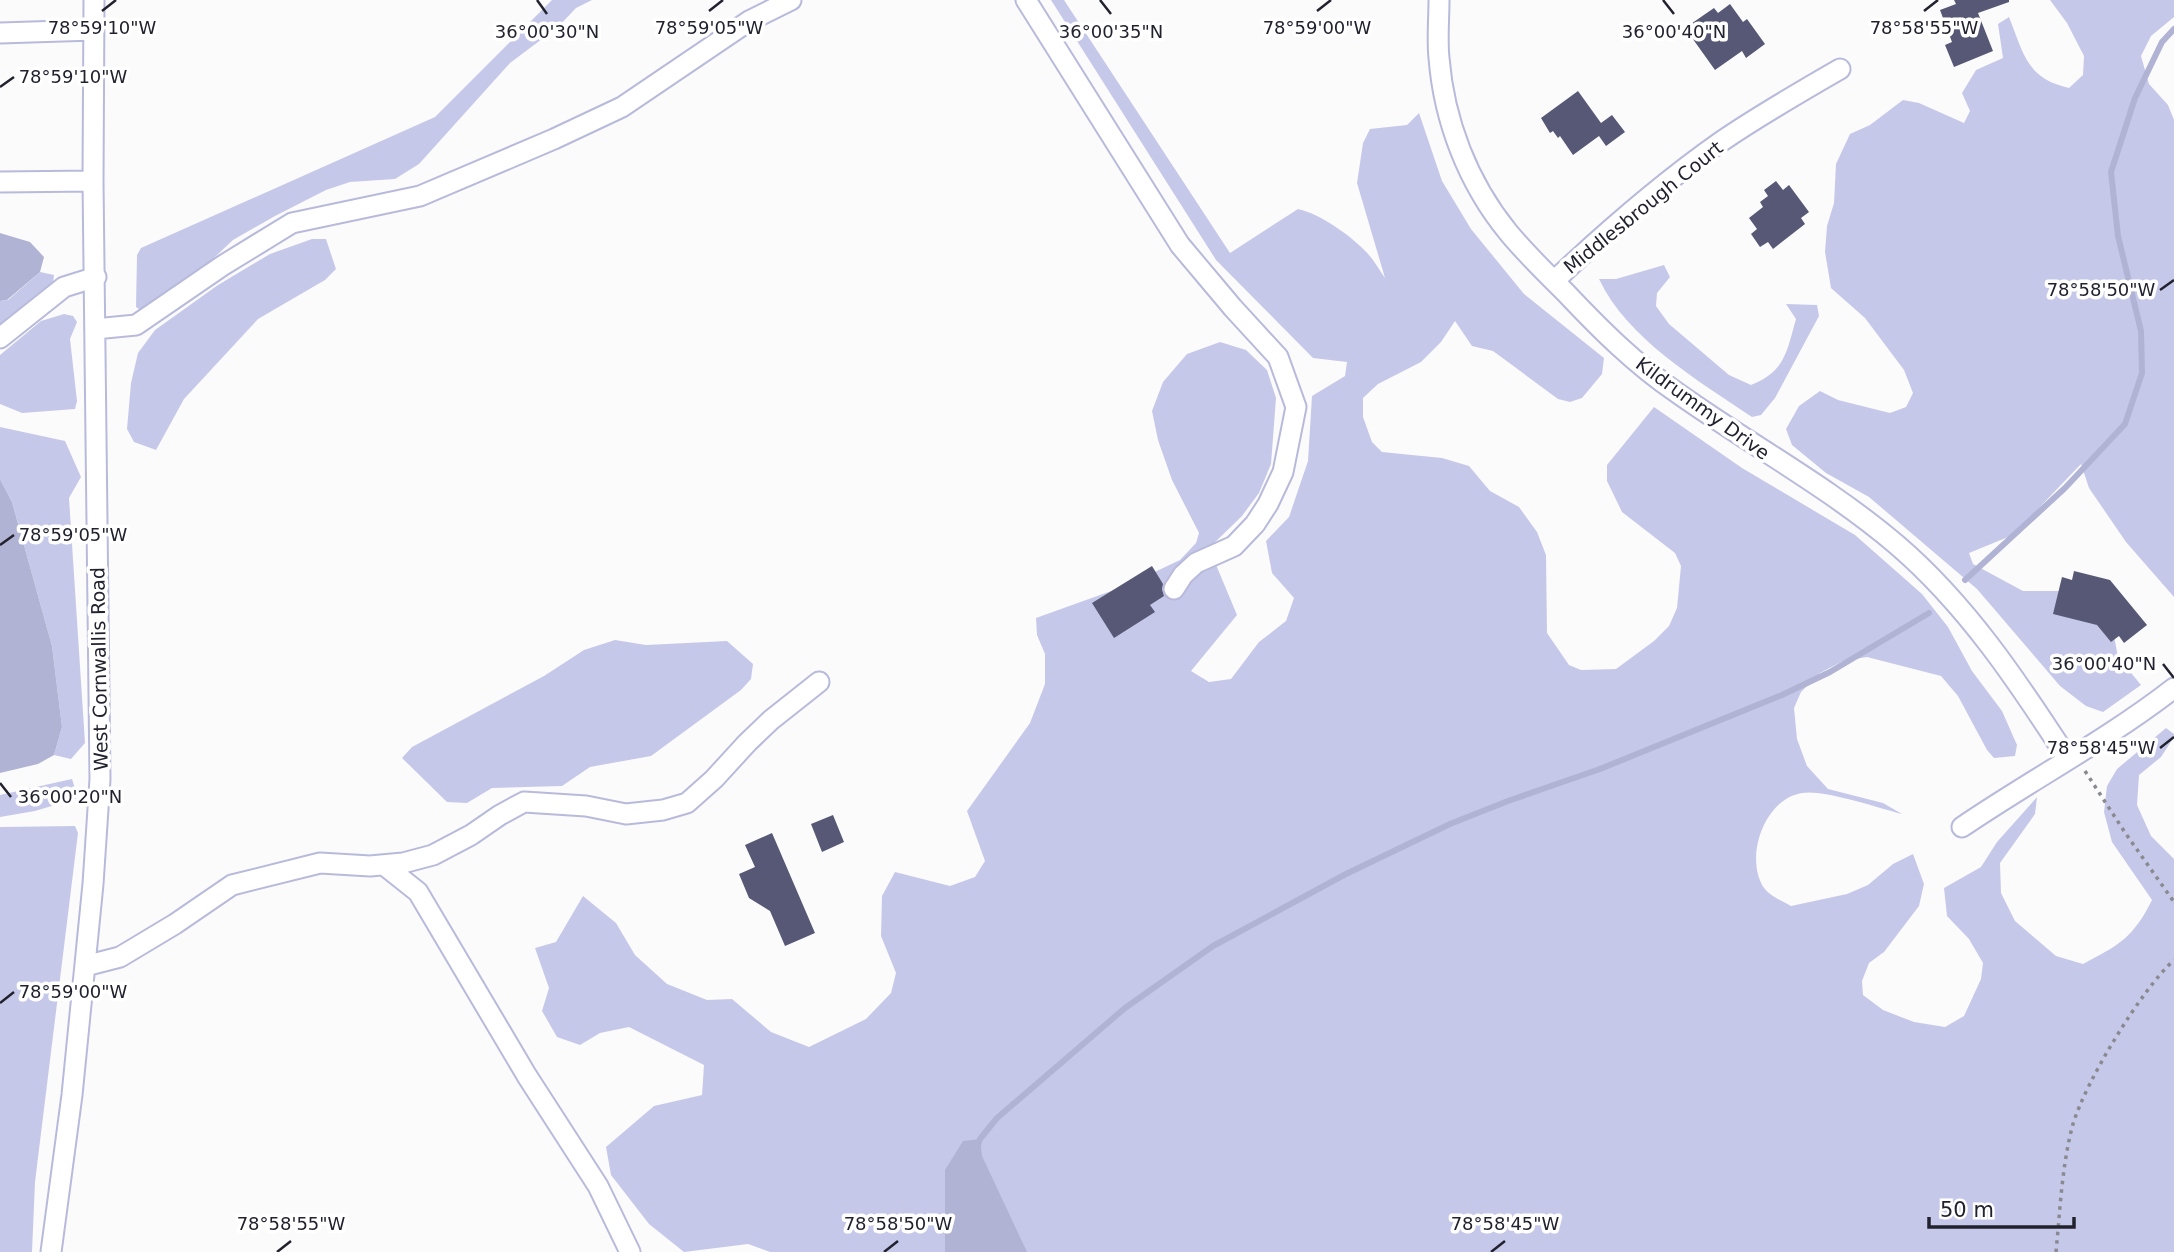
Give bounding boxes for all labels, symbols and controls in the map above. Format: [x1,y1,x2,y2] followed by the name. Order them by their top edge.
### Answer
[48,17,157,38] text: 78°59'10"W
[655,17,764,38] text: 78°59'05"W
[1263,17,1372,38] text: 78°59'00"W
[1870,17,1979,38] text: 78°58'55"W
[495,21,599,42] text: 36°00'30"N
[1059,21,1163,42] text: 36°00'35"N
[1622,21,1726,42] text: 36°00'40"N
[19,66,128,87] text: 78°59'10"W
[1559,136,1727,278] street label: Middlesbrough Court
[2047,279,2156,300] text: 78°58'50"W
[1632,352,1774,464] street label: Kildrummy Drive
[19,524,128,545] text: 78°59'05"W
[86,567,112,771] street label: West Cornwallis Road
[2052,653,2156,674] text: 36°00'40"N
[2047,737,2156,758] text: 78°58'45"W
[18,786,122,807] text: 36°00'20"N
[19,981,128,1002] text: 78°59'00"W
[1929,1186,2074,1230] scale bar
[1940,1198,1994,1222] text: 50 m
[237,1213,346,1234] text: 78°58'55"W
[844,1213,953,1234] text: 78°58'50"W
[1451,1213,1560,1234] text: 78°58'45"W

